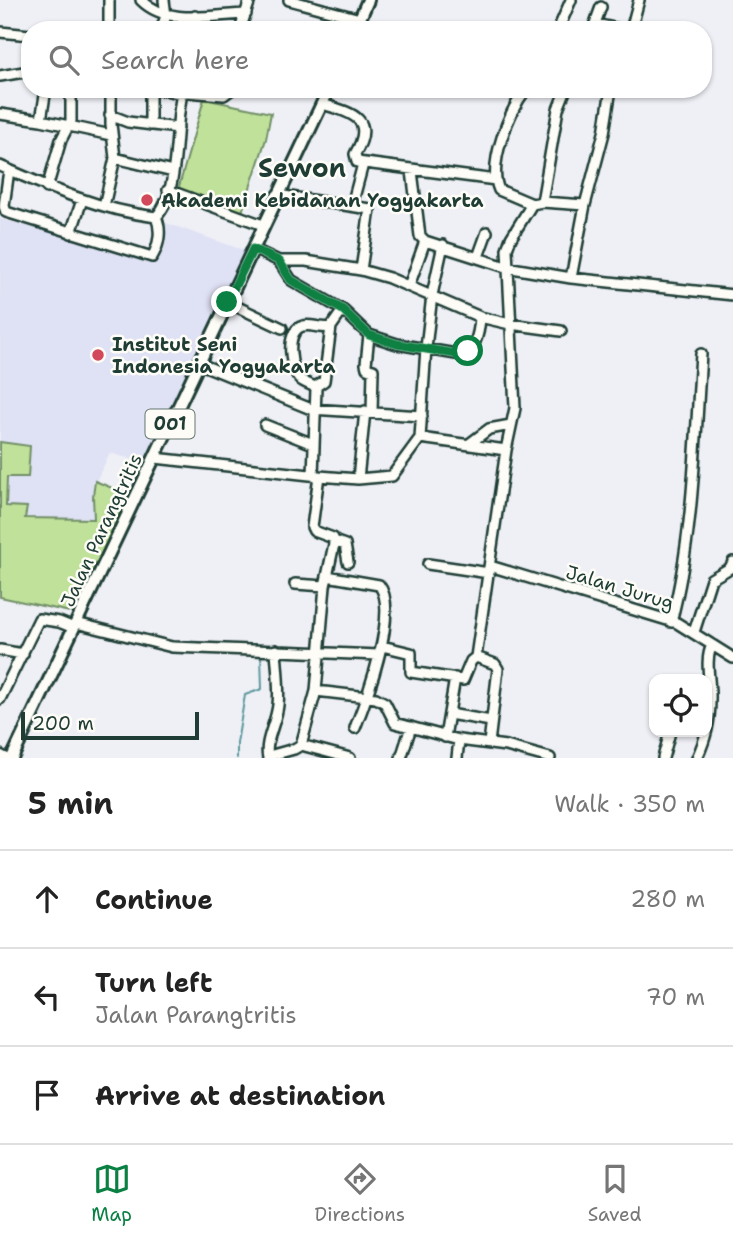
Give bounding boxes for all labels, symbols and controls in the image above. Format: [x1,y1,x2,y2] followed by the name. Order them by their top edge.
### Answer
[21,21,712,98] search box
[45,41,83,79] icon: search
[101,42,250,77] text: Search here
[258,150,346,185] district label: Sewon
[161,188,484,213] place label: Akademi Kebidanan Yogyakarta
[139,192,155,208] marker: Akademi Kebidanan Yogyakarta
[211,286,242,317] route end
[112,332,336,379] place label: Institut Seni Indonesia Yogyakarta
[452,335,483,366] route start
[90,347,106,363] marker: Institut Seni Indonesia Yogyakarta
[146,410,194,438] road number: 001
[55,449,148,611] street label: Jalan Parangtritis
[563,559,677,616] street label: Jalan Jurug
[649,674,712,737] map controls
[649,674,712,737] button: locate
[21,709,200,741] scale bar
[32,711,94,736] text: 200 m
[28,783,113,824] text: 5 min
[554,789,705,819] text: Walk · 350 m
[28,880,66,918] icon: ahead
[95,882,213,917] text: Continue
[630,884,705,914] text: 280 m
[95,965,212,1000] text: Turn left
[28,978,66,1016] icon: left
[646,982,705,1012] text: 70 m
[95,1000,297,1030] text: Jalan Parangtritis
[28,1076,66,1114] icon: arrive
[95,1078,385,1113] text: Arrive at destination
[91,1160,132,1227] tab: Map
[315,1160,405,1227] tab: Directions
[588,1160,642,1227] tab: Saved

